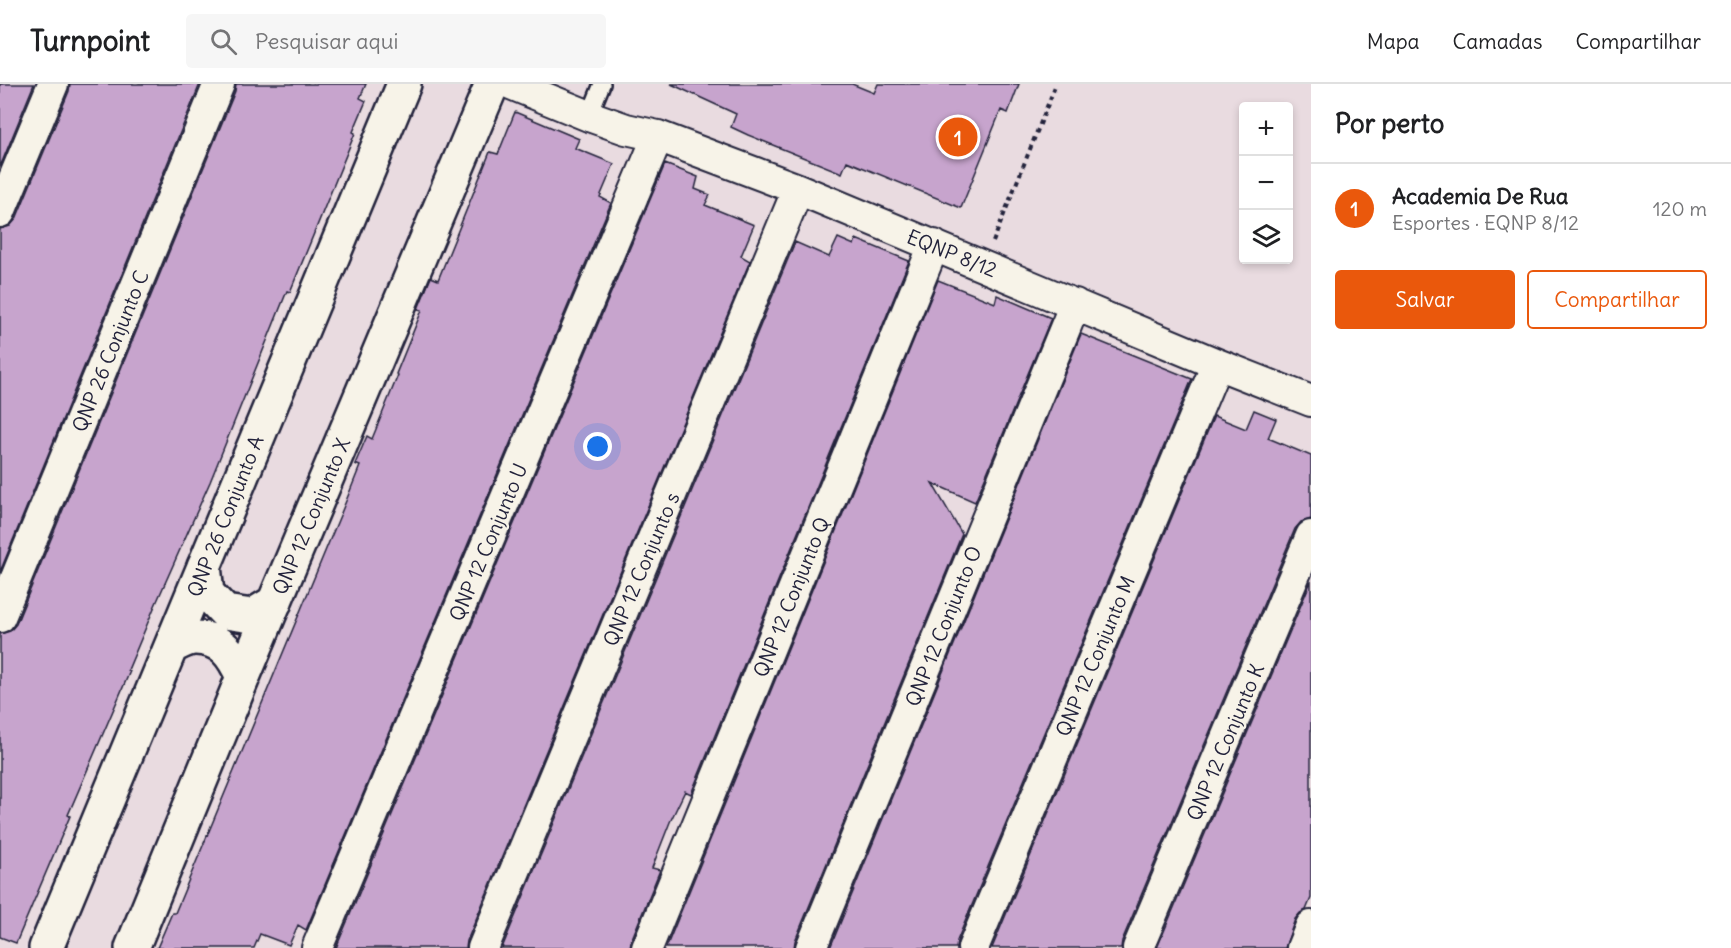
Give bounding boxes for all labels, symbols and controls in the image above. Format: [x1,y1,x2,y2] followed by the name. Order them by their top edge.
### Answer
[186,14,606,68] search box
[30,23,150,59] text: Turnpoint
[207,25,240,58] icon: search
[255,27,398,55] text: Pesquisar aqui
[1367,28,1420,55] text: Mapa
[1453,28,1542,55] text: Camadas
[1575,28,1701,55] text: Compartilhar
[1239,102,1293,264] map controls
[1239,102,1293,156] button: +
[1335,107,1444,140] text: Por perto
[938,115,978,160] pin: 1
[1239,156,1293,210] button: −
[1392,182,1568,210] text: Academia De Rua
[1351,196,1358,221] text: 1
[1653,196,1707,221] text: 120 m
[1239,210,1293,264] button: layers
[1392,210,1579,235] text: Esportes · EQNP 8/12
[903,224,1001,282] street label: EQNP 8/12
[66,266,154,436] street label: QNP 26 Conjunto C
[1335,270,1515,329] button: Salvar
[1527,270,1707,329] button: Compartilhar
[181,432,269,600] street label: QNP 26 Conjunto A
[583,432,612,461] your location
[267,433,356,598] street label: QNP 12 Conjunto X
[443,459,533,625] street label: QNP 12 Conjunto U
[597,488,685,650] street label: QNP 12 Conjunto s
[747,513,835,681] street label: QNP 12 Conjunto Q
[899,542,987,710] street label: QNP 12 Conjunto O
[1050,572,1140,740] street label: QNP 12 Conjunto M
[1181,659,1270,824] street label: QNP 12 Conjunto K

